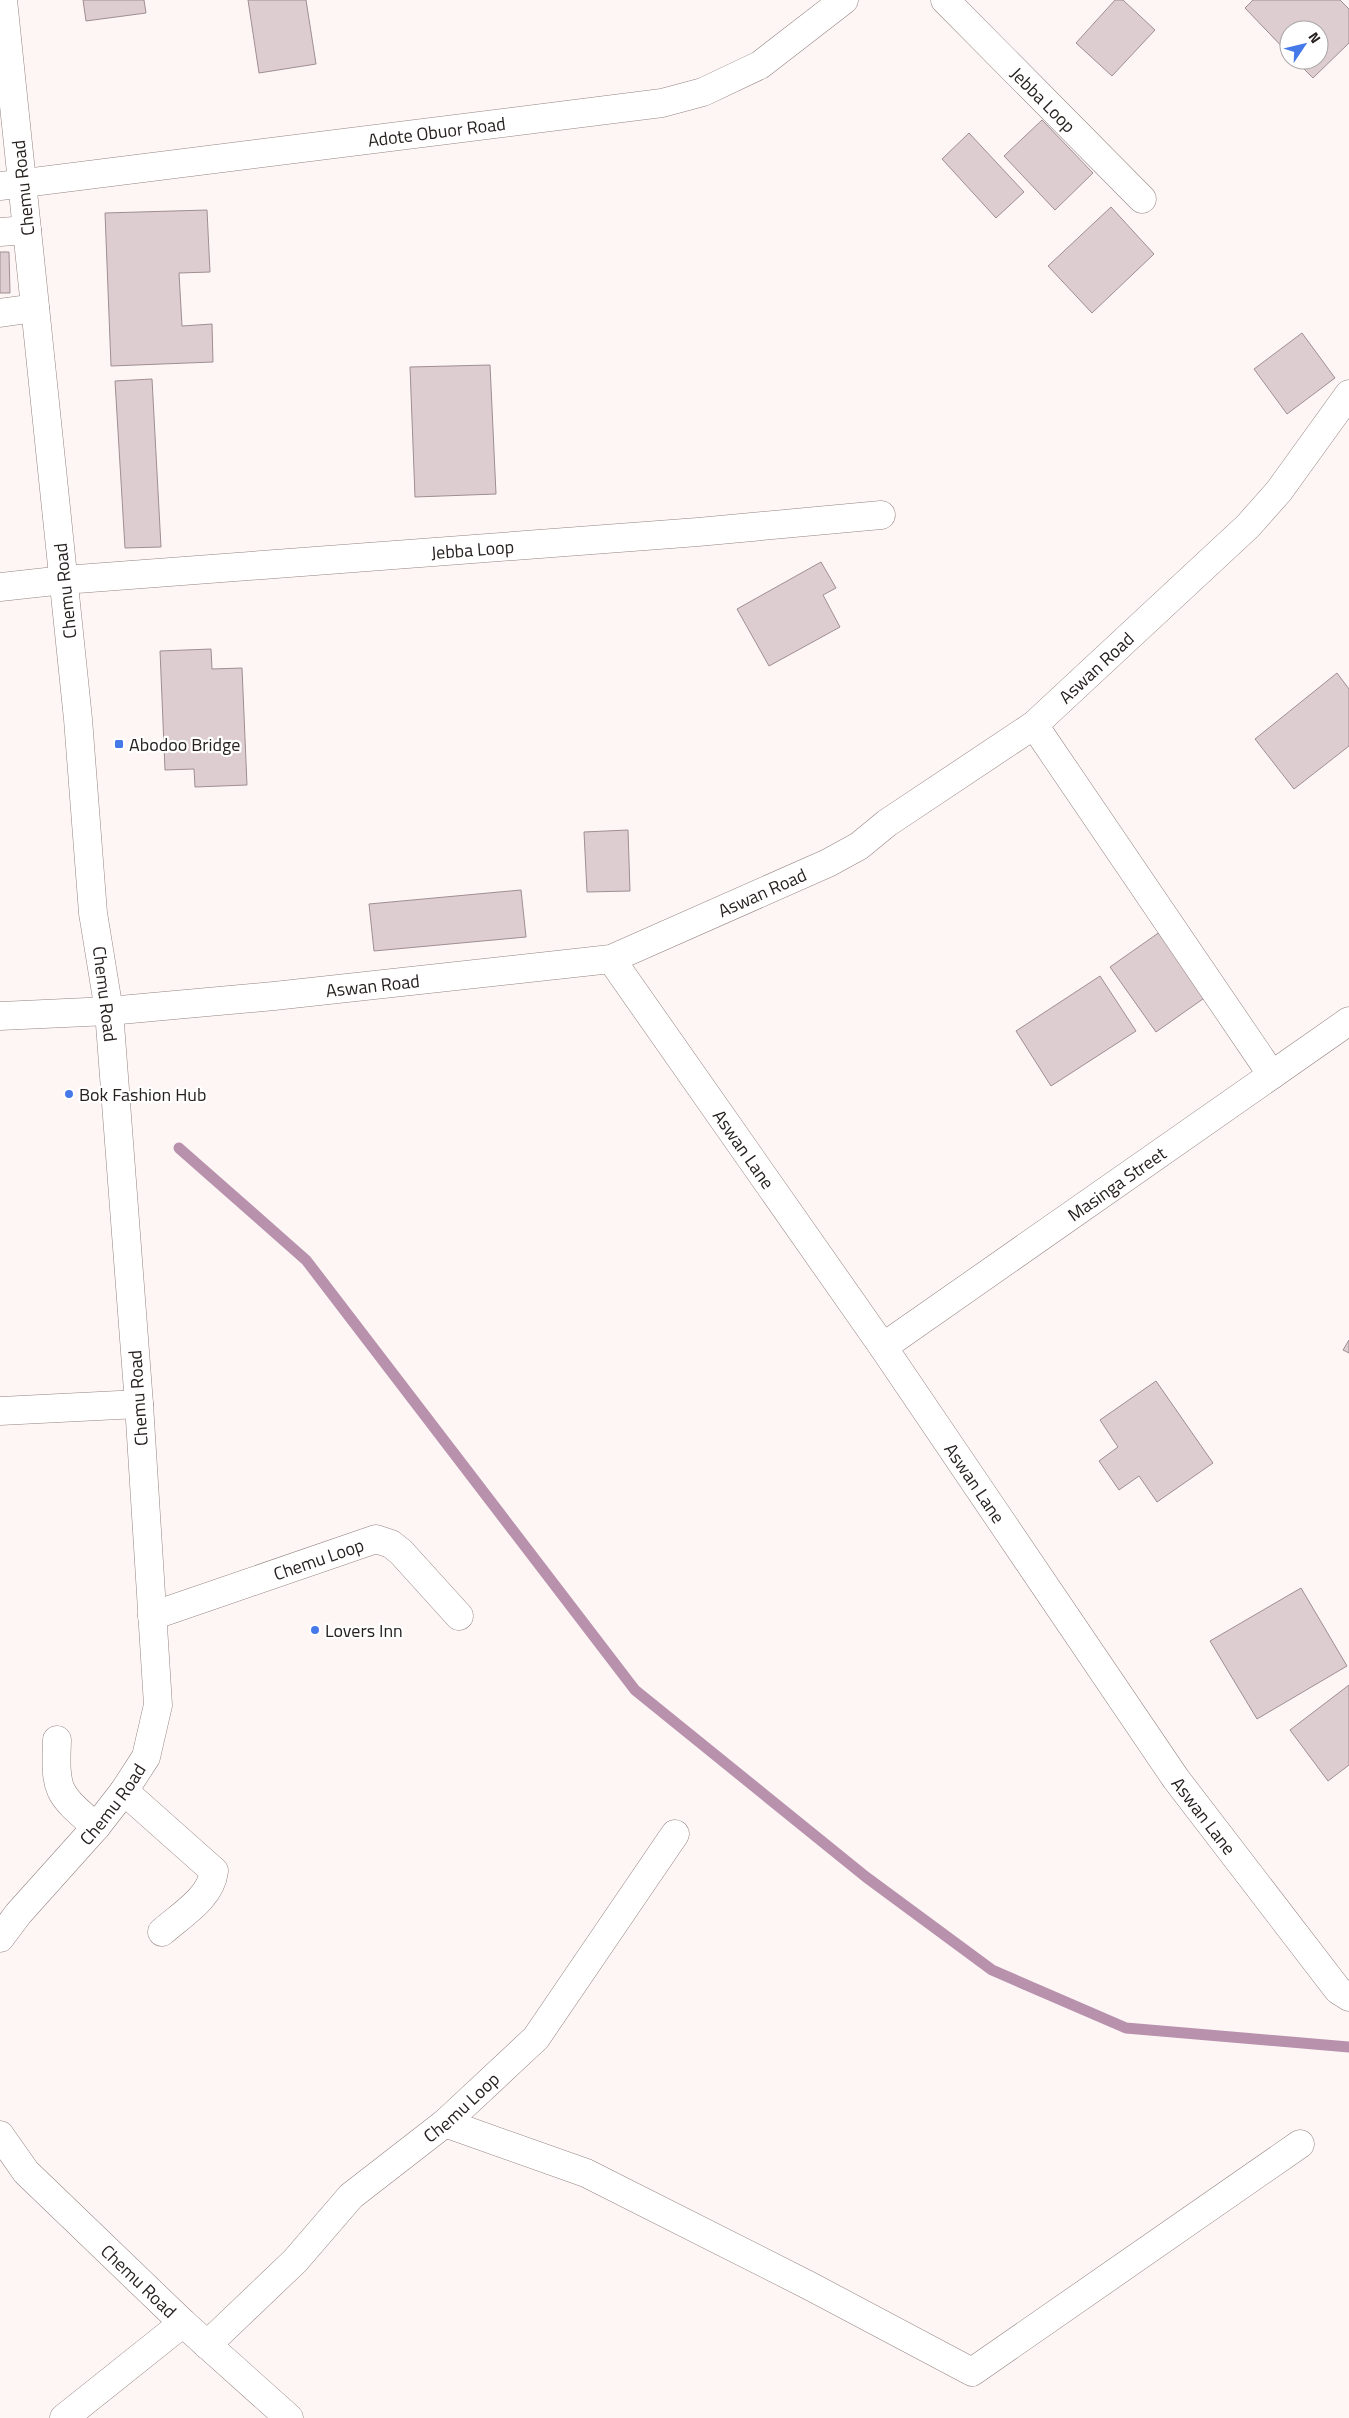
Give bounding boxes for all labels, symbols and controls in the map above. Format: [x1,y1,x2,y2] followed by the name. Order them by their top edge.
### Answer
[1279,20,1329,70] north arrow
[1304,27,1326,47] text: N
[1005,60,1082,139] street label: Jebba Loop
[366,109,507,153] street label: Adote Obuor Road
[5,139,41,237] street label: Chemu Road
[430,532,515,566] street label: Jebba Loop
[47,542,83,640] street label: Chemu Road
[1052,625,1140,709] street label: Aswan Road
[129,731,240,758] place label: Abodoo Bridge
[113,738,125,750] marker: Abodoo Bridge
[713,861,811,924] street label: Aswan Road
[86,945,124,1043] street label: Chemu Road
[324,967,421,1004] street label: Aswan Road
[79,1081,206,1108] place label: Bok Fashion Hub
[63,1088,75,1100] marker: Bok Fashion Hub
[707,1104,782,1194] street label: Aswan Lane
[1062,1139,1172,1228] street label: Masinga Street
[121,1349,155,1447] street label: Chemu Road
[938,1437,1012,1528] street label: Aswan Lane
[269,1531,367,1587] street label: Chemu Loop
[325,1617,403,1644] place label: Lovers Inn
[309,1624,321,1636] marker: Lovers Inn
[73,1758,152,1851] street label: Chemu Road
[1165,1771,1243,1860] street label: Aswan Lane
[417,2066,505,2149] street label: Chemu Loop
[95,2238,183,2324] street label: Chemu Road

